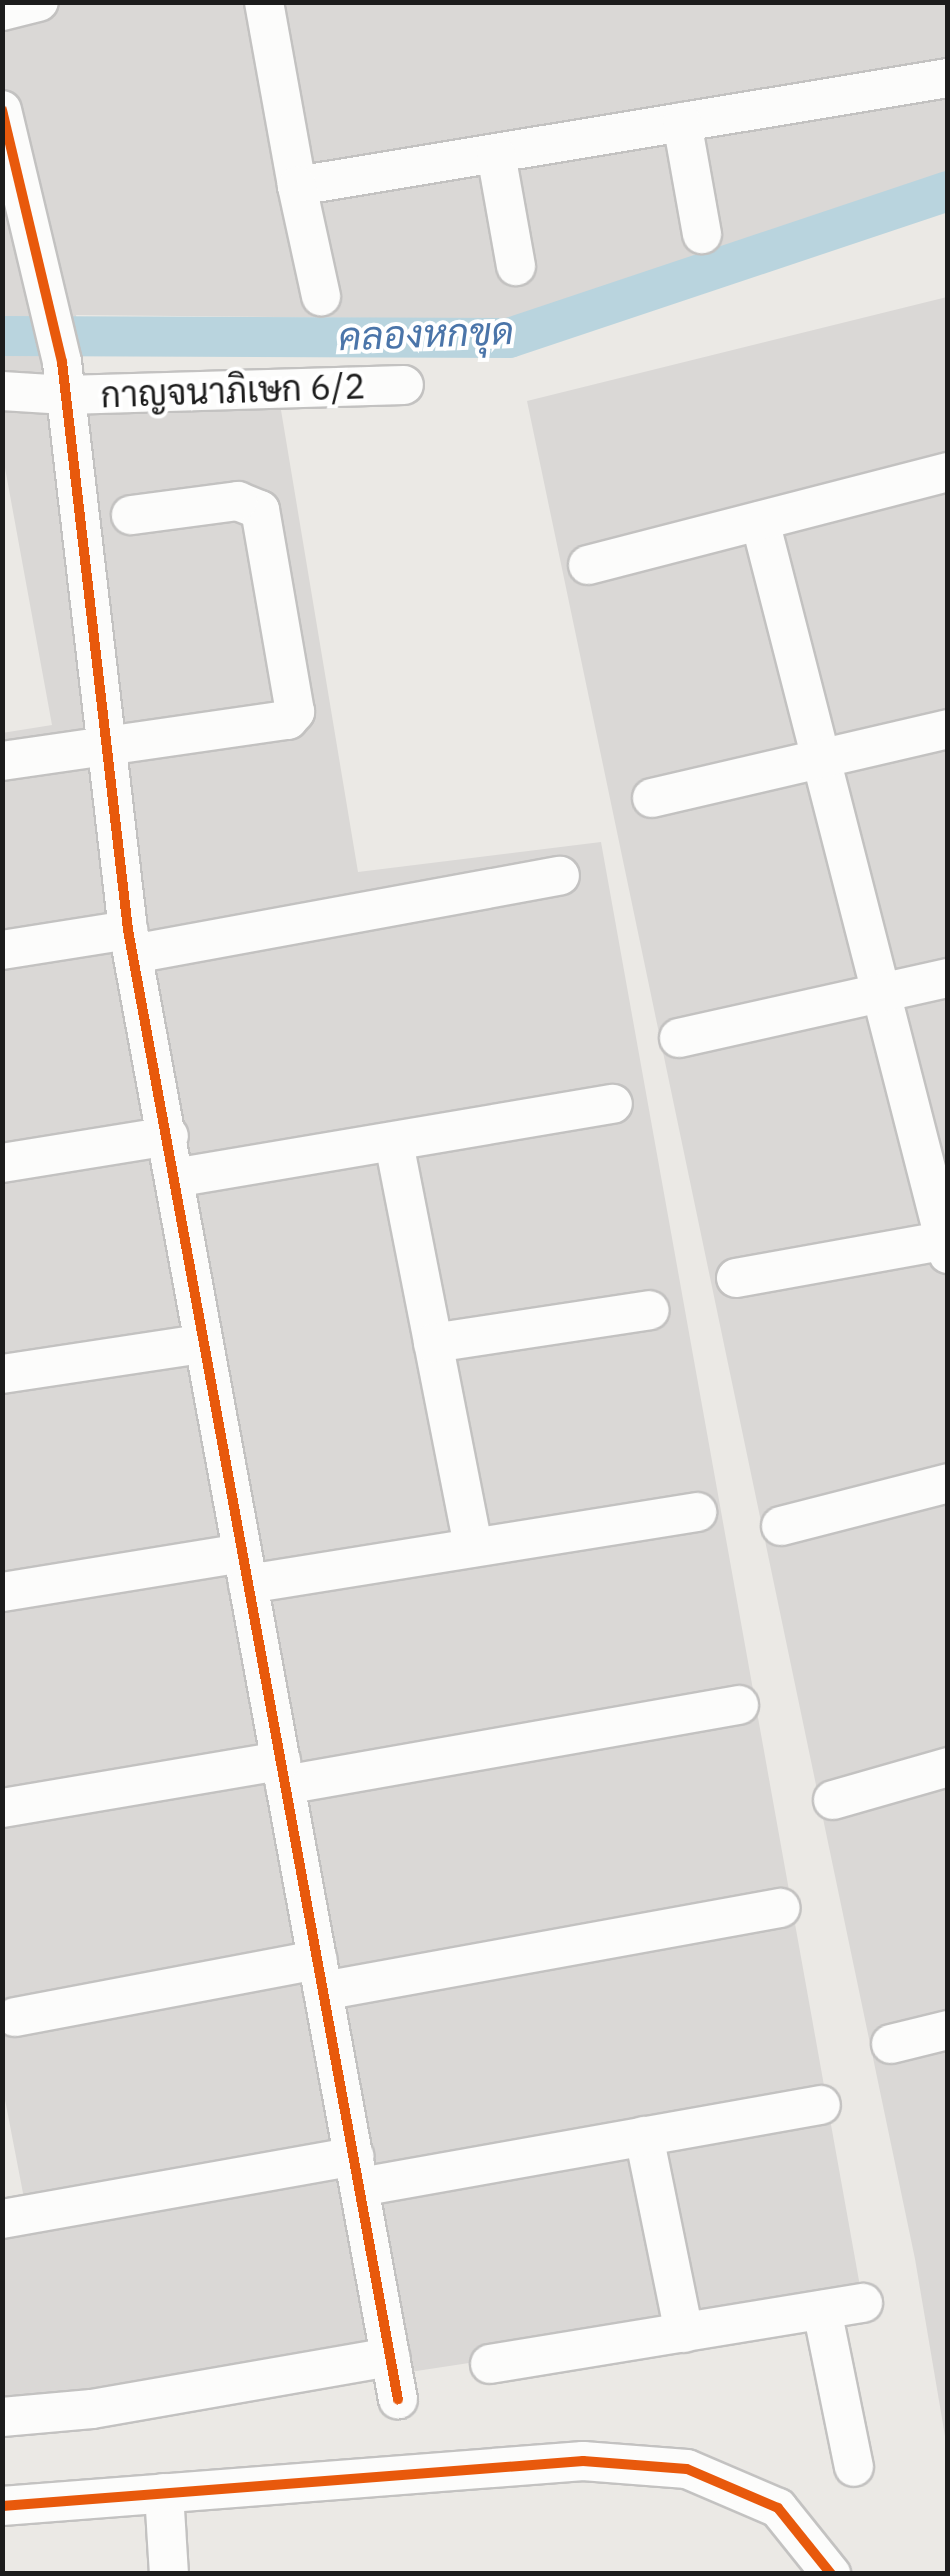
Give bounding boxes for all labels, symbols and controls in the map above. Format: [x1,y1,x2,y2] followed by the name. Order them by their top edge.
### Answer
[337,307,515,359] water label: คลองหกขุด
[100,364,366,416] street label: กาญจนาภิเษก 6/2

